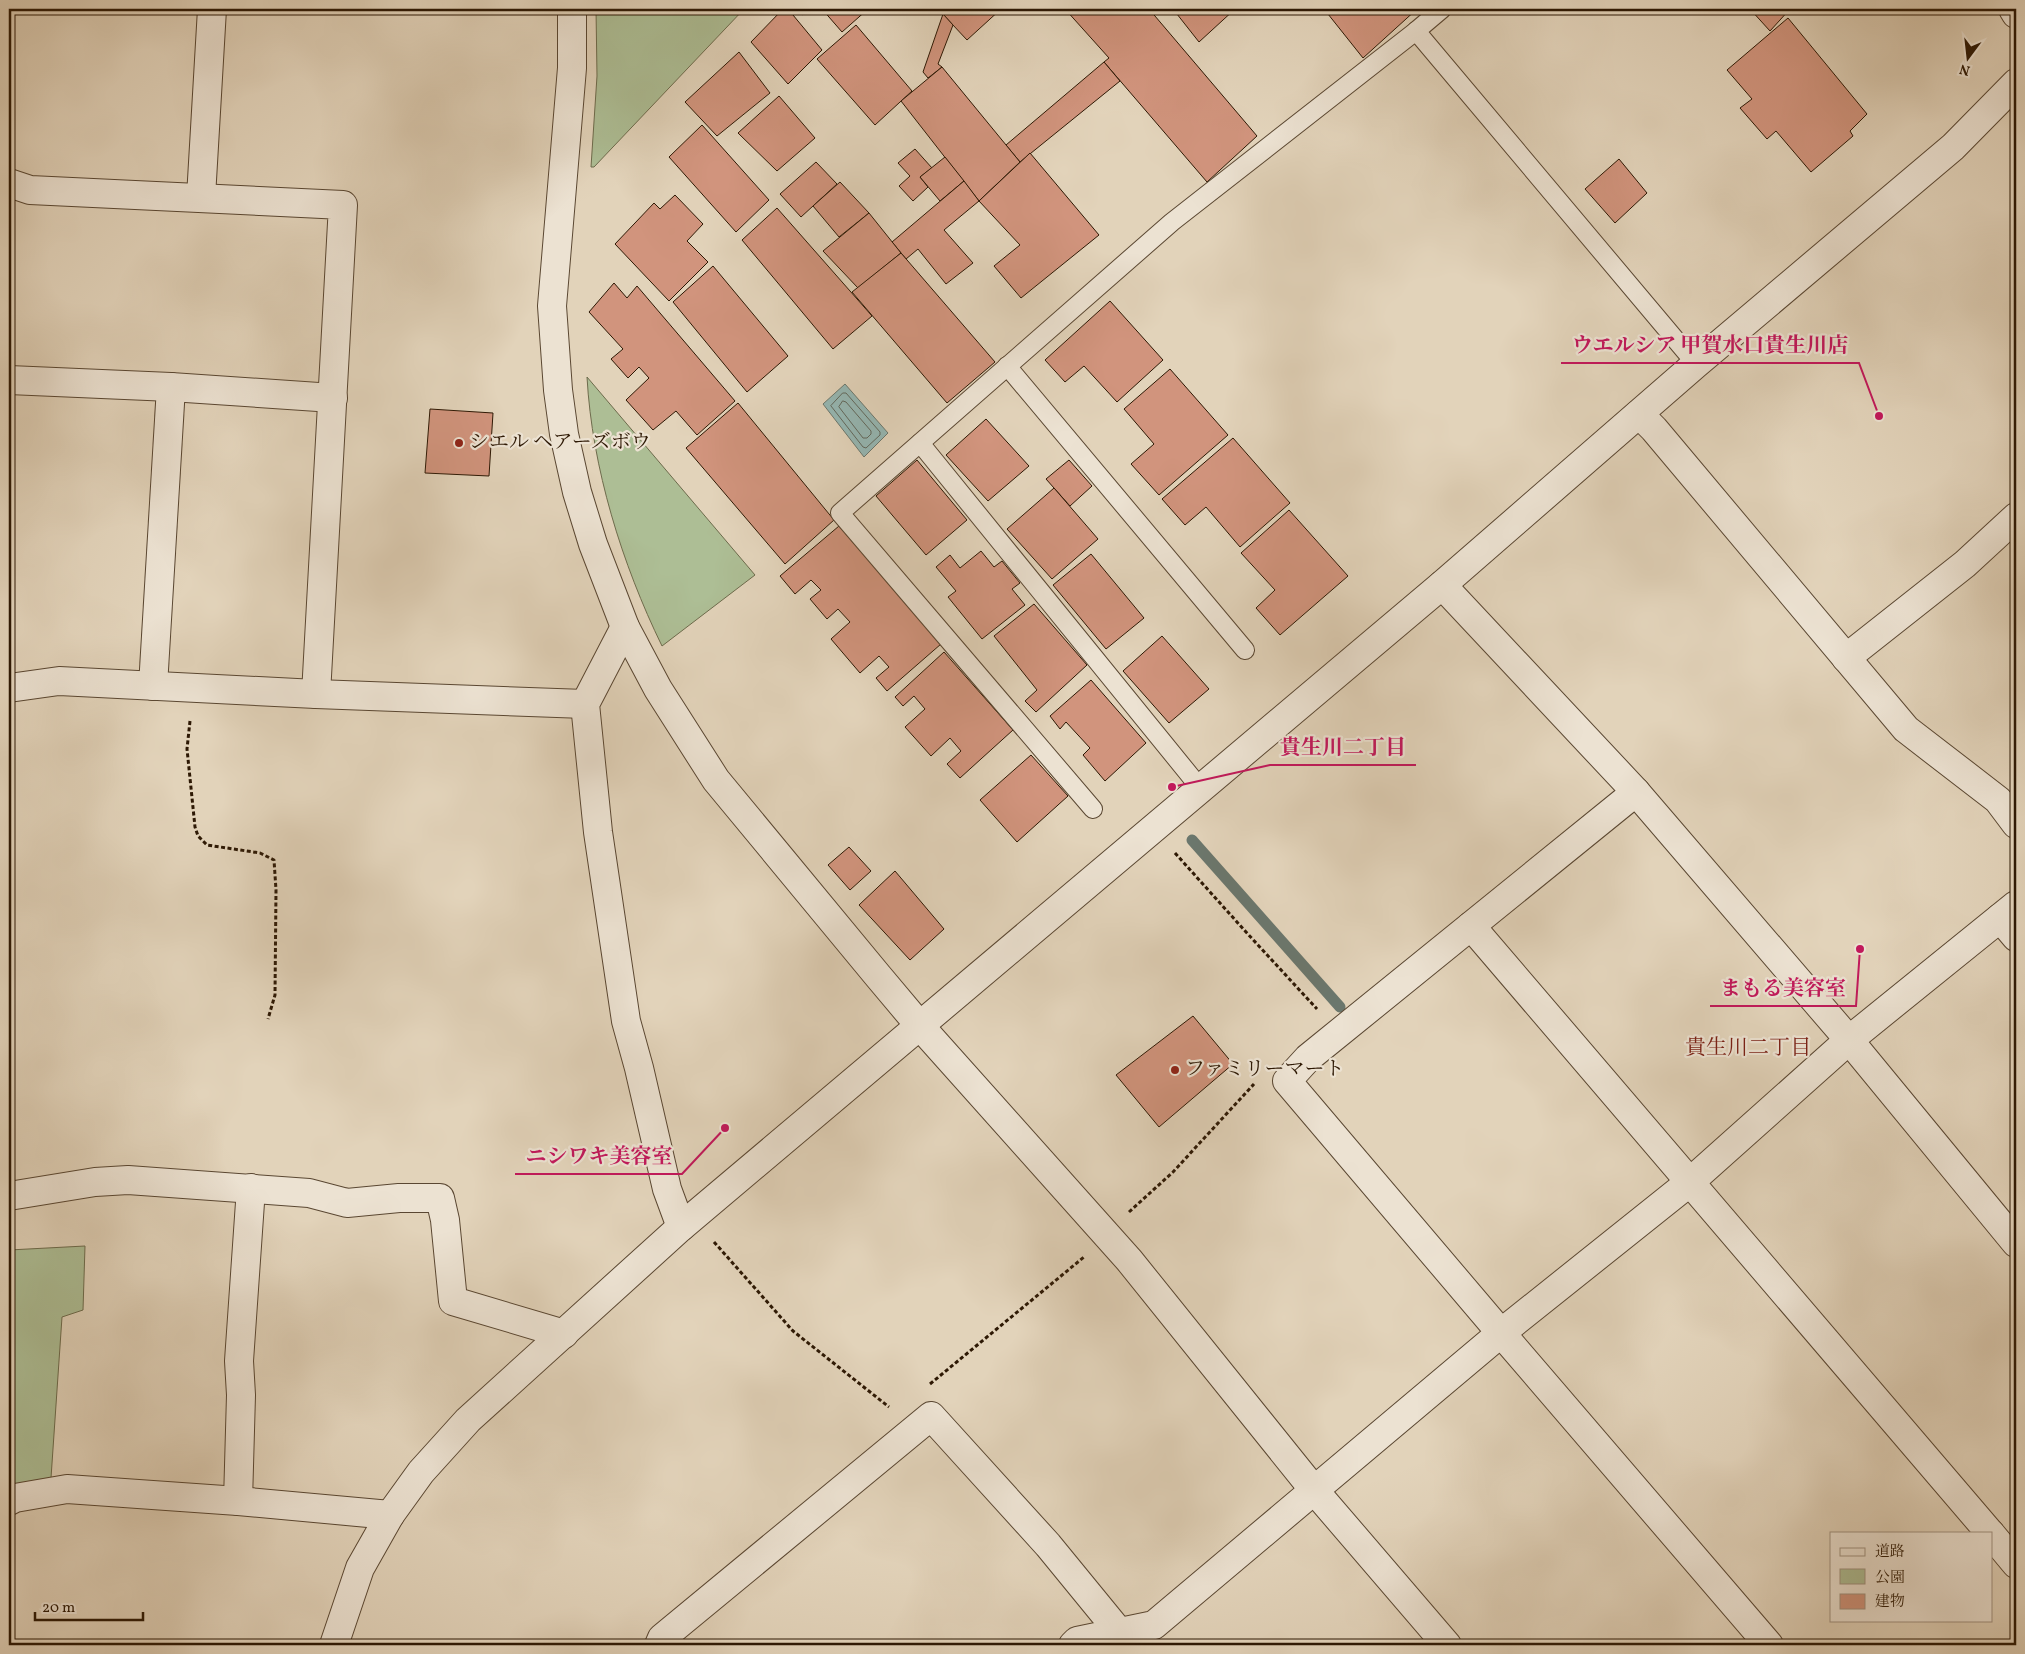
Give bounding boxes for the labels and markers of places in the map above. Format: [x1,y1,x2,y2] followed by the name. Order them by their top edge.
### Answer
[1561,327,1859,363] callout: ウエルシア 甲賀水口貴生川店
[469,429,651,457] place label: シエル ヘアーズボウ
[453,437,465,449] marker: シエル ヘアーズボウ
[1270,729,1416,765] callout: 貴生川二丁目
[1710,970,1856,1006] callout: まもる美容室
[1185,1056,1345,1084] place label: ファミリーマート
[1169,1064,1181,1076] marker: ファミリーマート
[515,1138,682,1174] callout: ニシワキ美容室

